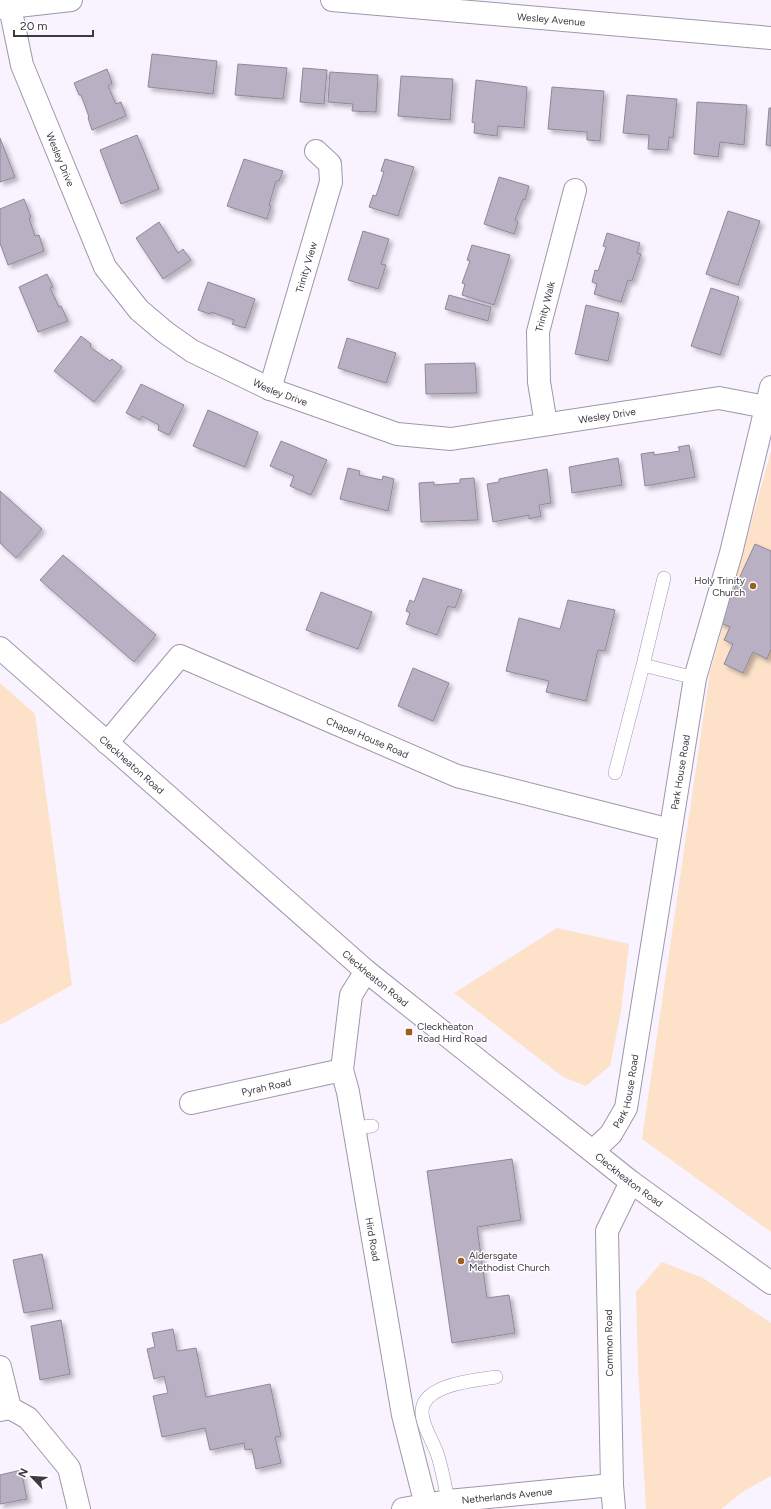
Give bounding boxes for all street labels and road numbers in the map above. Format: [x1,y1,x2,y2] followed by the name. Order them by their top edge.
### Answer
[516,10,586,28] street label: Wesley Avenue
[44,130,78,189] street label: Wesley Drive
[292,240,320,294] street label: Trinity View
[532,280,557,333] street label: Trinity Walk
[251,375,310,409] street label: Wesley Drive
[577,404,637,426] street label: Wesley Drive
[324,714,411,761] street label: Chapel House Road
[97,732,167,797] street label: Cleckheaton Road
[667,733,692,811] street label: Park House Road
[340,947,412,1009] street label: Cleckheaton Road
[609,1053,641,1130] street label: Park House Road
[240,1075,293,1098] street label: Pyrah Road
[593,1150,666,1210] street label: Cleckheaton Road
[363,1216,383,1262] street label: Hird Road
[602,1309,616,1377] street label: Common Road
[461,1484,554,1506] street label: Netherlands Avenue

